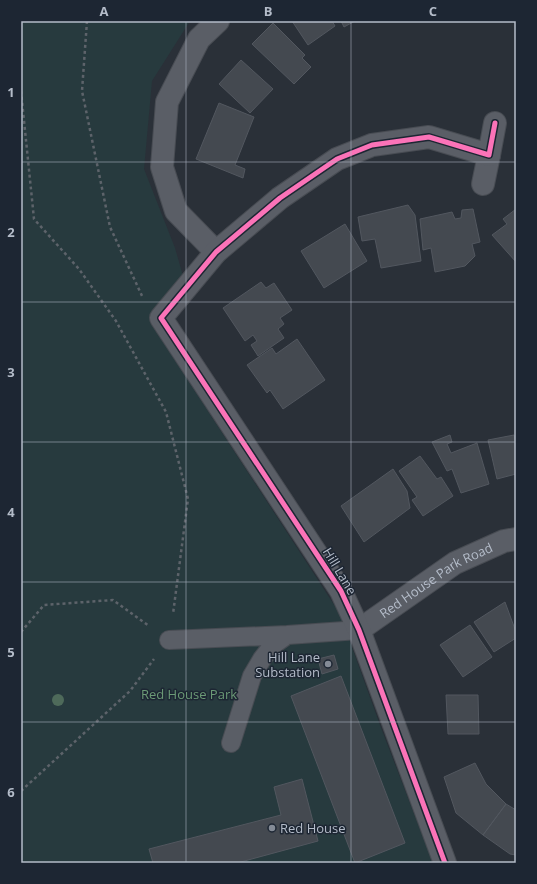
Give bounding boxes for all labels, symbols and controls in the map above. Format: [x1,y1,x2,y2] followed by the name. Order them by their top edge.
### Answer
[100,2,109,20] text: A
[264,2,273,20] text: B
[429,2,437,20] text: C
[7,83,15,101] text: 1
[7,223,15,241] text: 2
[7,363,15,381] text: 3
[7,503,15,521] text: 4
[376,538,495,622] street label: Red House Park Road
[319,544,361,598] street label: Hill Lane
[7,643,15,661] text: 5
[255,648,320,681] place label: Hill Lane Substation
[323,659,333,669] marker: Hill Lane Substation
[141,685,237,703] park label: Red House Park
[7,783,15,801] text: 6
[280,819,346,837] place label: Red House
[267,823,277,833] marker: Red House

